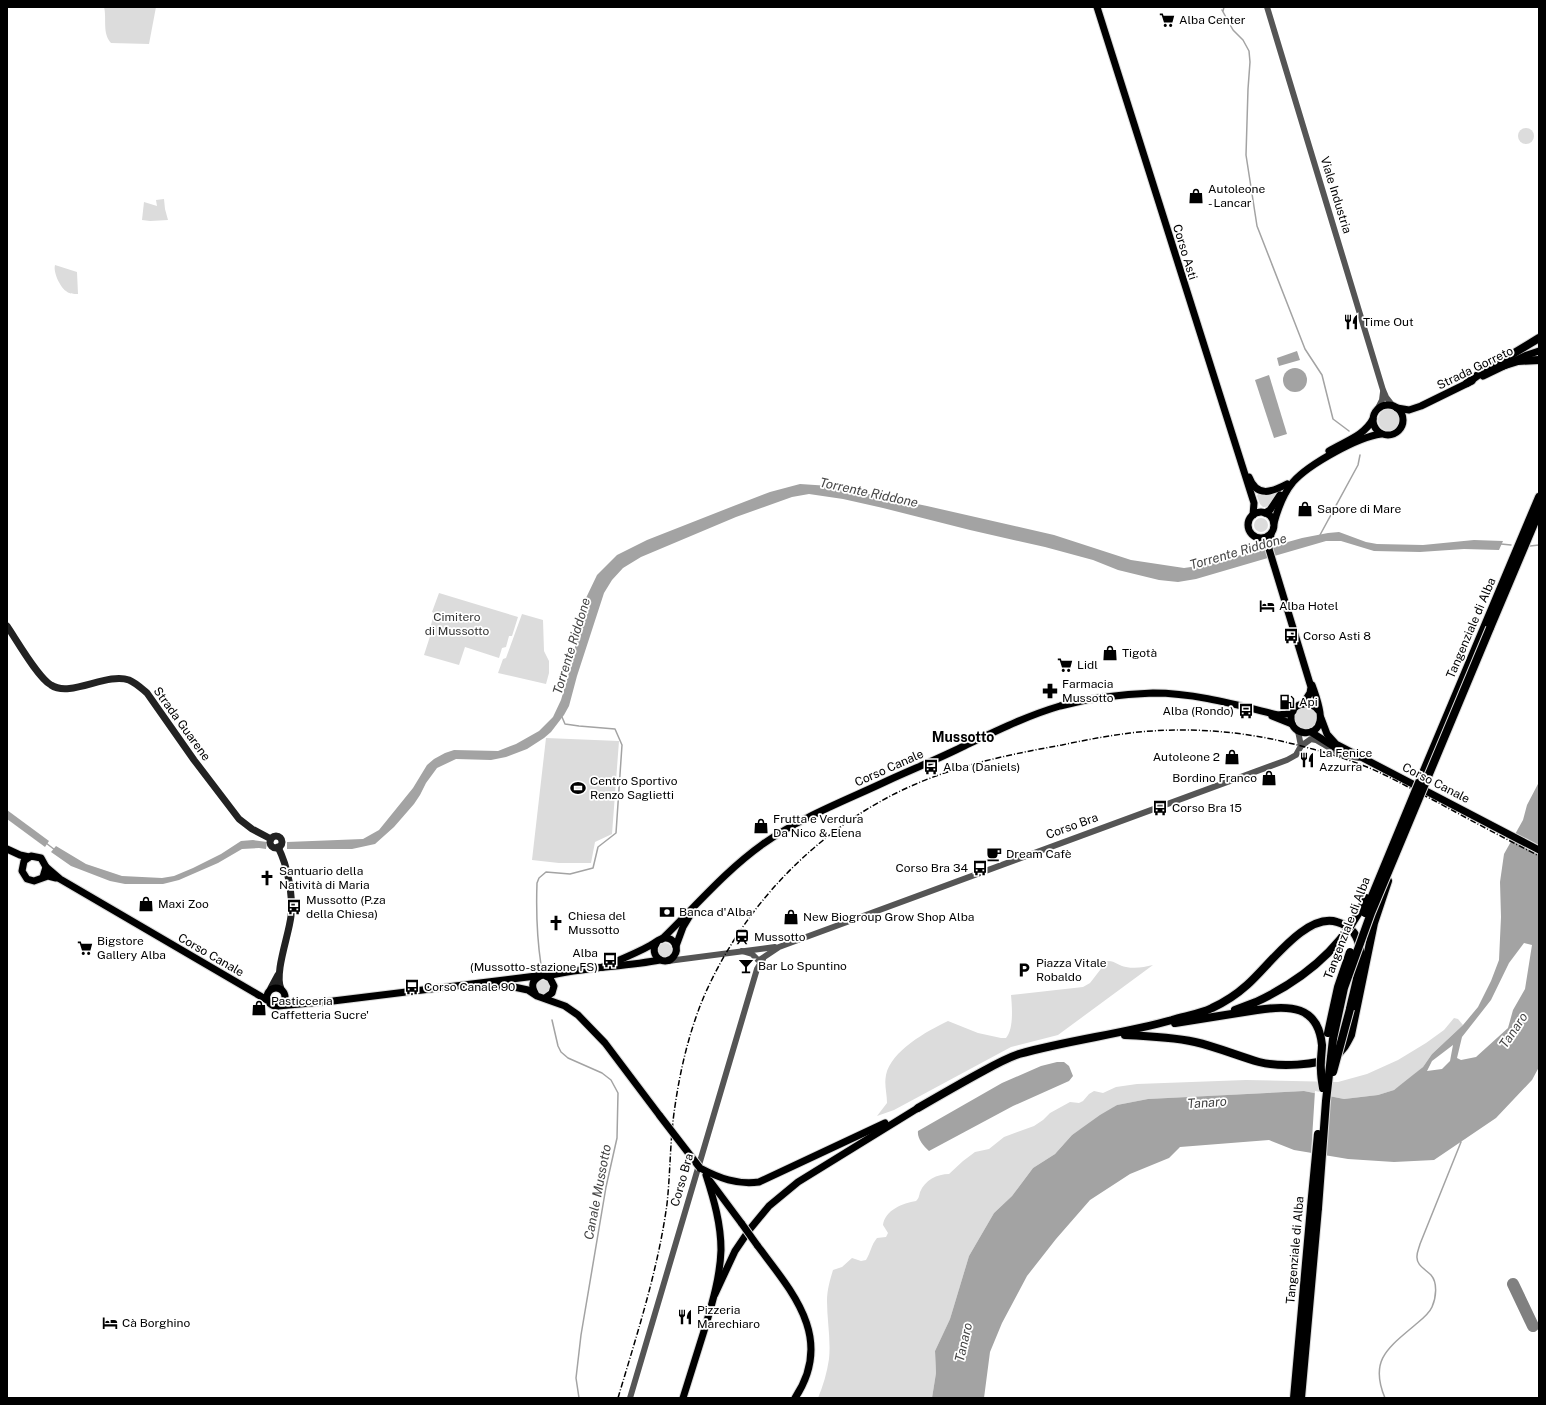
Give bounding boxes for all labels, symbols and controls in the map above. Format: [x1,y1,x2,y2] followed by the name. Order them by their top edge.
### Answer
[1158,11,1176,29] supermarket icon: Alba Center
[1179,13,1246,27] place label: Alba Center
[1318,155,1354,235] street label: Viale Industria
[1208,182,1266,210] place label: Autoleone - Lancar
[1187,187,1205,205] shop icon: Autoleone - Lancar
[1170,223,1200,281] street label: Corso Asti
[1342,313,1360,331] restaurant icon: Time Out
[1363,315,1414,329] place label: Time Out
[1435,343,1516,392] street label: Strada Gorreto
[818,475,919,510] water label: Torrente Riddone
[1296,500,1314,518] shop icon: Sapore di Mare
[1317,502,1402,516] place label: Sapore di Mare
[1188,530,1288,572] water label: Torrente Riddone
[1443,576,1499,680] street label: Tangenziale di Alba
[550,596,593,696] water label: Torrente Riddone
[1258,597,1276,615] hotel icon: Alba Hotel
[1279,599,1339,613] place label: Alba Hotel
[425,610,490,638] park label: Cimitero di Mussotto
[1282,627,1300,645] bus stop icon: Corso Asti 8
[1303,629,1371,643] place label: Corso Asti 8
[1101,644,1119,662] shop icon: Tigotà
[1122,646,1157,660] place label: Tigotà
[1056,656,1074,674] supermarket icon: Lidl
[1077,658,1098,672] place label: Lidl
[1062,677,1114,705] place label: Farmacia Mussotto
[1041,682,1059,700] pharmacy icon: Farmacia Mussotto
[151,684,214,764] street label: Strada Guarene
[1278,693,1296,711] fuel station icon: Api
[1299,695,1318,709] place label: Api
[1237,702,1255,720] bus stop icon: Alba (Rondo)
[1162,704,1234,718] place label: Alba (Rondo)
[932,729,994,745] district label: Mussotto
[1319,746,1372,774] place label: La Fenice Azzurra
[852,747,926,789] street label: Corso Canale
[1223,748,1241,766] shop icon: Autoleone 2
[1153,750,1220,764] place label: Autoleone 2
[1298,751,1316,769] restaurant icon: La Fenice Azzurra
[922,758,940,776] bus stop icon: Alba (Daniels)
[943,760,1020,774] place label: Alba (Daniels)
[1400,760,1472,806] street label: Corso Canale
[1260,769,1278,787] shop icon: Bordino Franco
[1172,771,1257,785] place label: Bordino Franco
[590,774,678,802] place label: Centro Sportivo Renzo Saglietti
[569,779,587,797] sports icon: Centro Sportivo Renzo Saglietti
[1151,799,1169,817] bus stop icon: Corso Bra 15
[1172,801,1242,815] place label: Corso Bra 15
[1044,810,1100,842] street label: Corso Bra
[773,812,863,840] place label: Frutta e Verdura Da Nico & Elena
[752,817,770,835] shop icon: Frutta e Verdura Da Nico & Elena
[985,845,1003,863] cafe icon: Dream Cafè
[1006,847,1072,861] place label: Dream Cafè
[971,859,989,877] bus stop icon: Corso Bra 34
[895,861,968,875] place label: Corso Bra 34
[279,864,370,892] place label: Santuario della Natività di Maria
[258,869,276,887] church icon: Santuario della Natività di Maria
[1321,875,1373,981] street label: Tangenziale di Alba
[306,893,386,921] place label: Mussotto (P.za della Chiesa)
[137,895,155,913] shop icon: Maxi Zoo
[158,897,209,911] place label: Maxi Zoo
[285,898,303,916] bus stop icon: Mussotto (P.za della Chiesa)
[658,903,676,921] bank icon: Banca d'Alba
[679,905,752,919] place label: Banca d'Alba
[782,908,800,926] shop icon: New Biogroup Grow Shop Alba
[568,909,626,937] place label: Chiesa del Mussotto
[803,910,974,924] place label: New Biogroup Grow Shop Alba
[547,914,565,932] church icon: Chiesa del Mussotto
[733,928,751,946] station icon: Mussotto
[176,930,247,980] street label: Corso Canale
[754,930,806,944] place label: Mussotto
[97,934,166,962] place label: Bigstore Gallery Alba
[76,939,94,957] supermarket icon: Bigstore Gallery Alba
[470,946,598,974] place label: Alba (Mussotto-stazione FS)
[601,951,619,969] bus stop icon: Alba (Mussotto-stazione FS)
[1036,956,1107,984] place label: Piazza Vitale Robaldo
[737,957,755,975] bar icon: Bar Lo Spuntino
[758,959,847,973] place label: Bar Lo Spuntino
[1015,961,1033,979] parking icon: Piazza Vitale Robaldo
[403,978,421,996] bus stop icon: Corso Canale 90
[424,980,515,994] place label: Corso Canale 90
[271,994,369,1022] place label: Pasticceria Caffetteria Sucre'
[250,999,268,1017] shop icon: Pasticceria Caffetteria Sucre'
[1496,1010,1531,1051] water label: Tanaro
[1187,1094,1227,1111] water label: Tanaro
[581,1143,614,1241] water label: Canale Mussotto
[668,1152,696,1208] street label: Corso Bra
[1283,1196,1307,1304] street label: Tangenziale di Alba
[697,1303,760,1331] place label: Pizzeria Marechiaro
[676,1308,694,1326] restaurant icon: Pizzeria Marechiaro
[101,1314,119,1332] hotel icon: Cà Borghino
[122,1316,190,1330] place label: Cà Borghino
[952,1321,975,1363] water label: Tanaro

